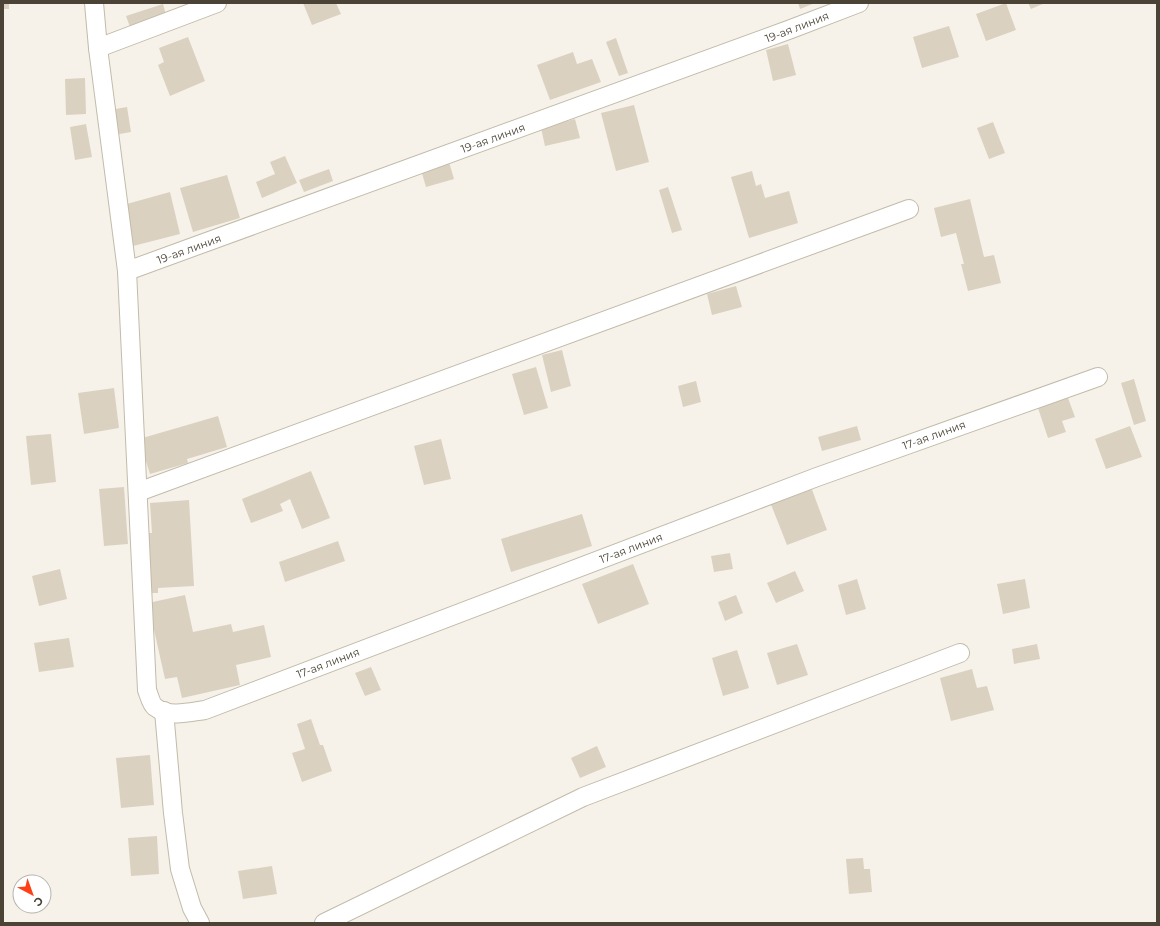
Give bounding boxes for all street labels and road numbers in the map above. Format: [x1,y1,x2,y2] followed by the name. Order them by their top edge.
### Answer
[763,8,831,46] street label: 19-ая линия
[459,120,527,156] street label: 19-ая линия
[155,231,223,267] street label: 19-ая линия
[900,417,968,453] street label: 17-ая линия
[598,530,664,566] street label: 17-ая линия
[295,645,361,681] street label: 17-ая линия

